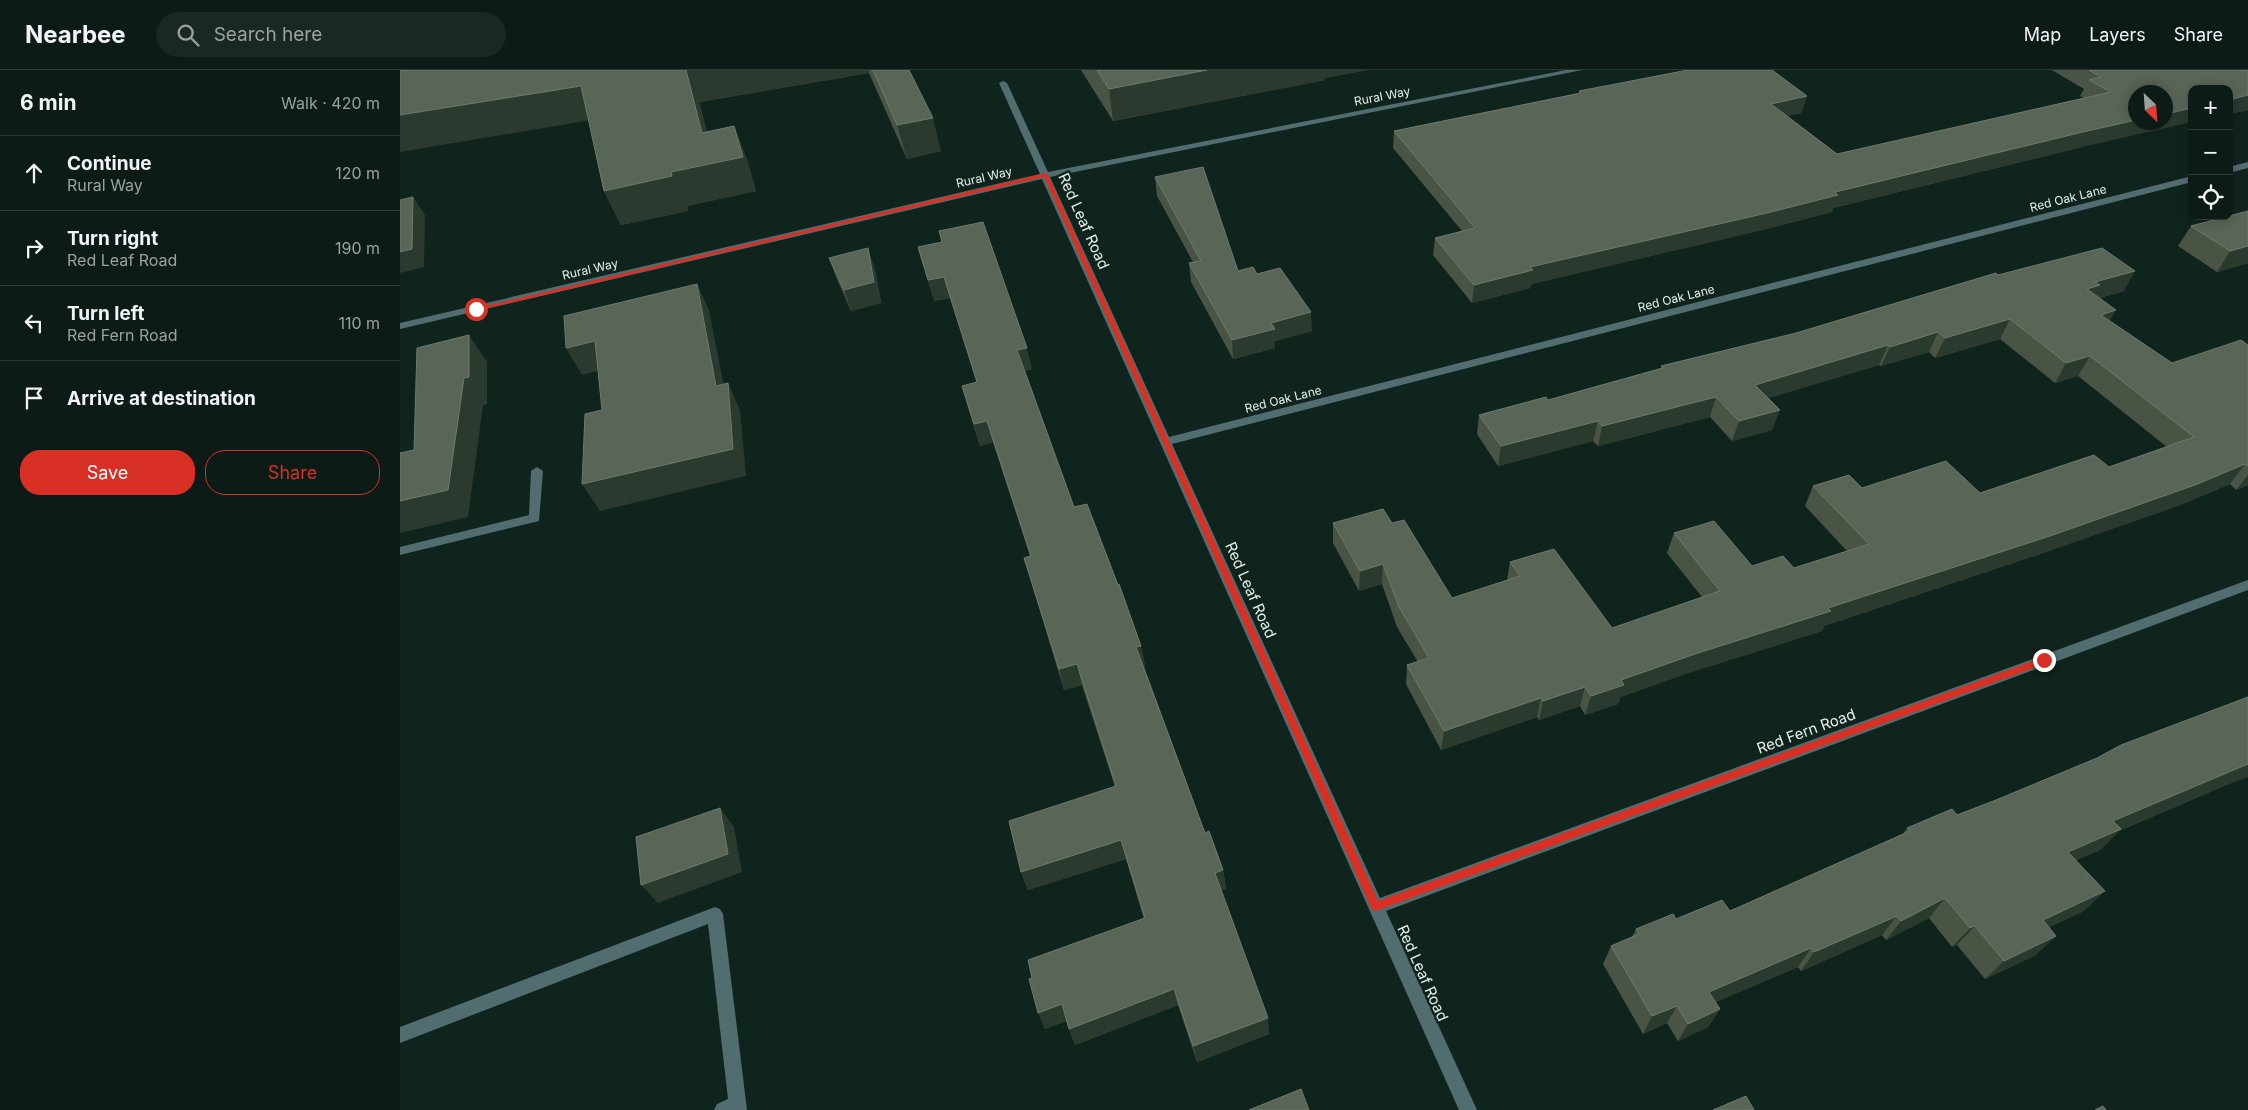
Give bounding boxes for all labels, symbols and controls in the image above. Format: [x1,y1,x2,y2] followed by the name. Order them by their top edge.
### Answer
[156,12,506,57] search box
[25,20,126,49] text: Nearbee
[174,21,202,49] icon: search
[214,23,322,46] text: Search here
[2024,24,2061,45] text: Map
[2089,24,2146,45] text: Layers
[2174,24,2223,45] text: Share
[1353,83,1412,109] street label: Rural Way
[2128,85,2173,130] north arrow
[2188,85,2233,220] map controls
[2188,85,2233,130] button: +
[20,90,77,115] text: 6 min
[281,93,380,113] text: Walk · 420 m
[2188,130,2233,175] button: −
[67,152,152,175] text: Continue
[20,159,48,187] icon: ahead
[335,163,380,183] text: 120 m
[955,163,1014,191] street label: Rural Way
[1054,170,1114,272] street label: Red Leaf Road
[67,175,143,195] text: Rural Way
[2188,175,2233,220] button: locate
[2028,181,2108,215] street label: Red Oak Lane
[67,227,158,250] text: Turn right
[20,234,48,262] icon: right
[335,238,380,258] text: 190 m
[67,250,177,270] text: Red Leaf Road
[561,255,620,283] street label: Rural Way
[1636,281,1716,315] street label: Red Oak Lane
[465,298,488,321] route start
[67,302,145,325] text: Turn left
[20,309,48,337] icon: left
[338,313,380,333] text: 110 m
[67,325,178,345] text: Red Fern Road
[1243,382,1323,416] street label: Red Oak Lane
[20,384,48,412] icon: arrive
[67,387,256,410] text: Arrive at destination
[20,450,195,495] button: Save
[205,450,380,495] button: Share
[1221,539,1281,641] street label: Red Leaf Road
[2033,649,2056,672] route end
[1754,704,1858,758] street label: Red Fern Road
[1393,922,1453,1024] street label: Red Leaf Road

